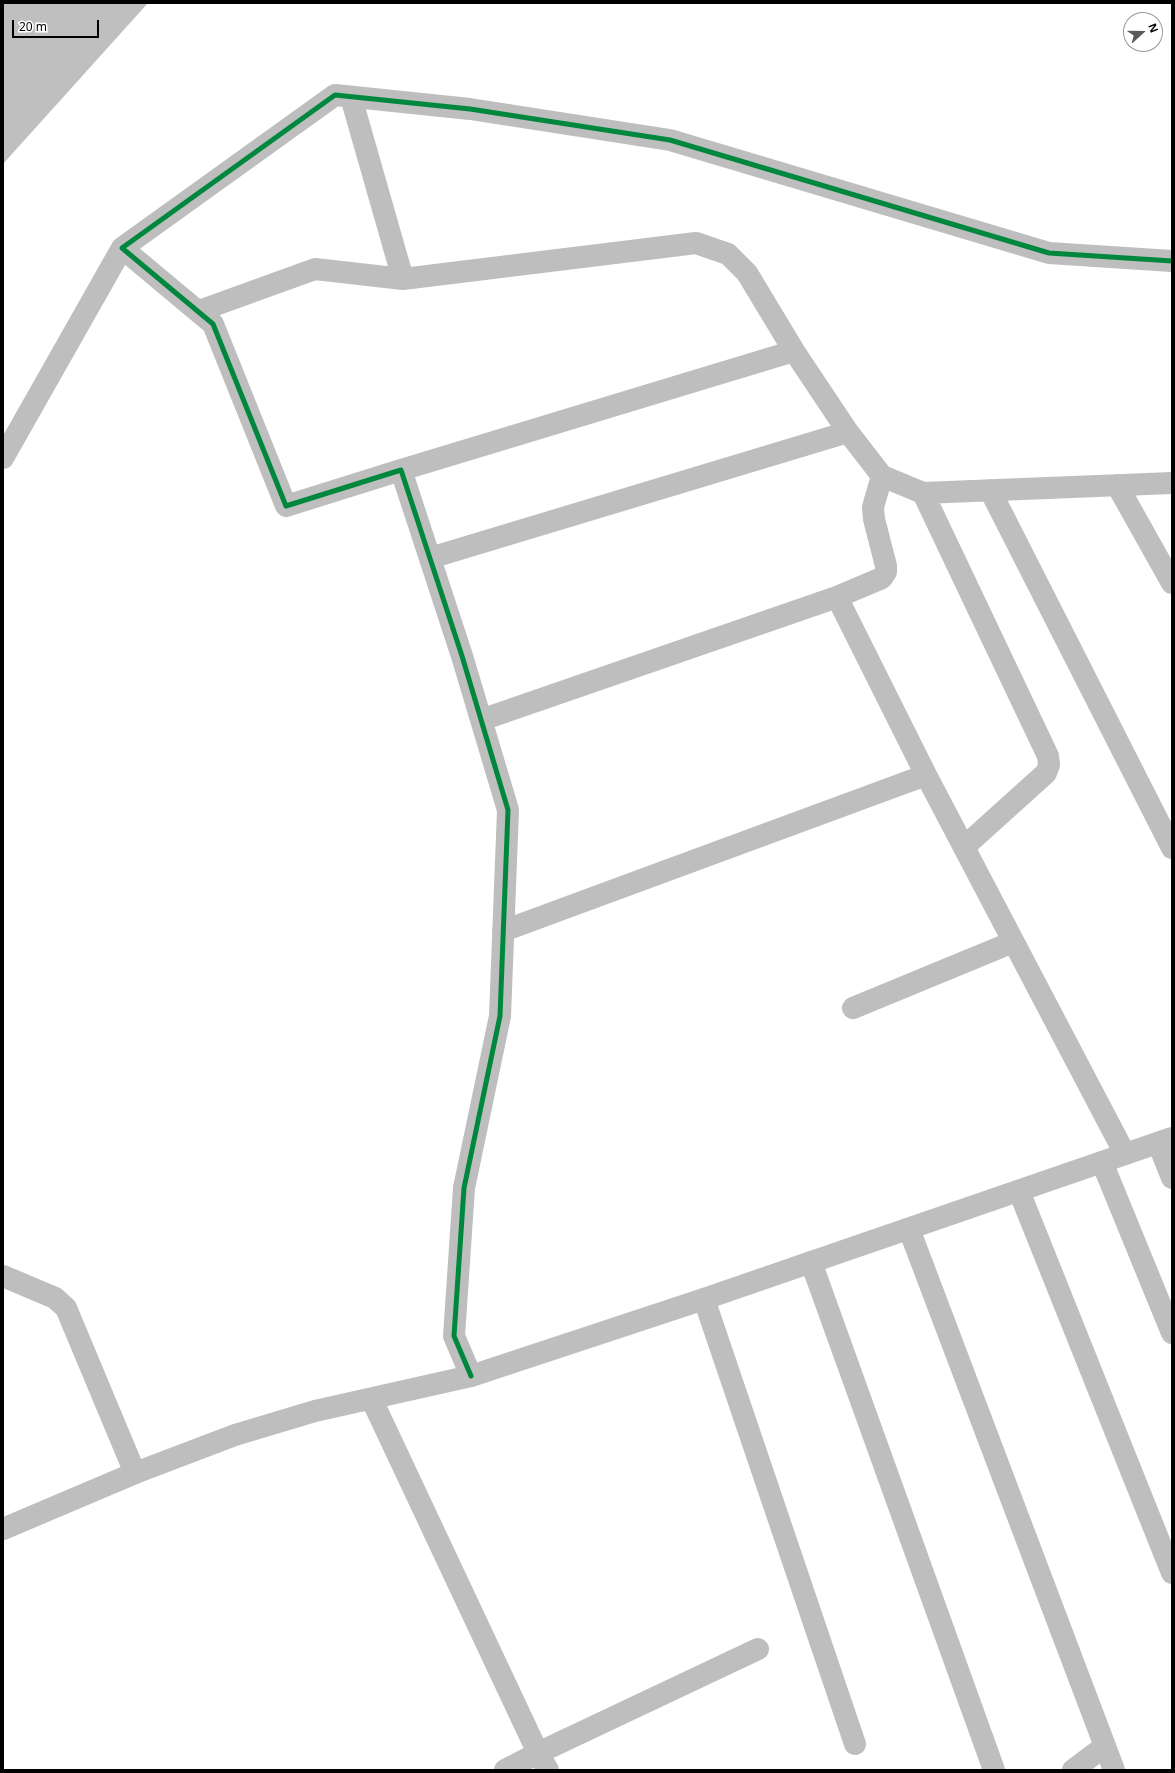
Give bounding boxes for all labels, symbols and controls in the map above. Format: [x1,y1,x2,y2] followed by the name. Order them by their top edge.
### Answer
[14,12,101,38] scale bar
[1123,12,1163,52] north arrow
[19,18,47,35] text: 20 m
[1145,21,1162,35] text: N

